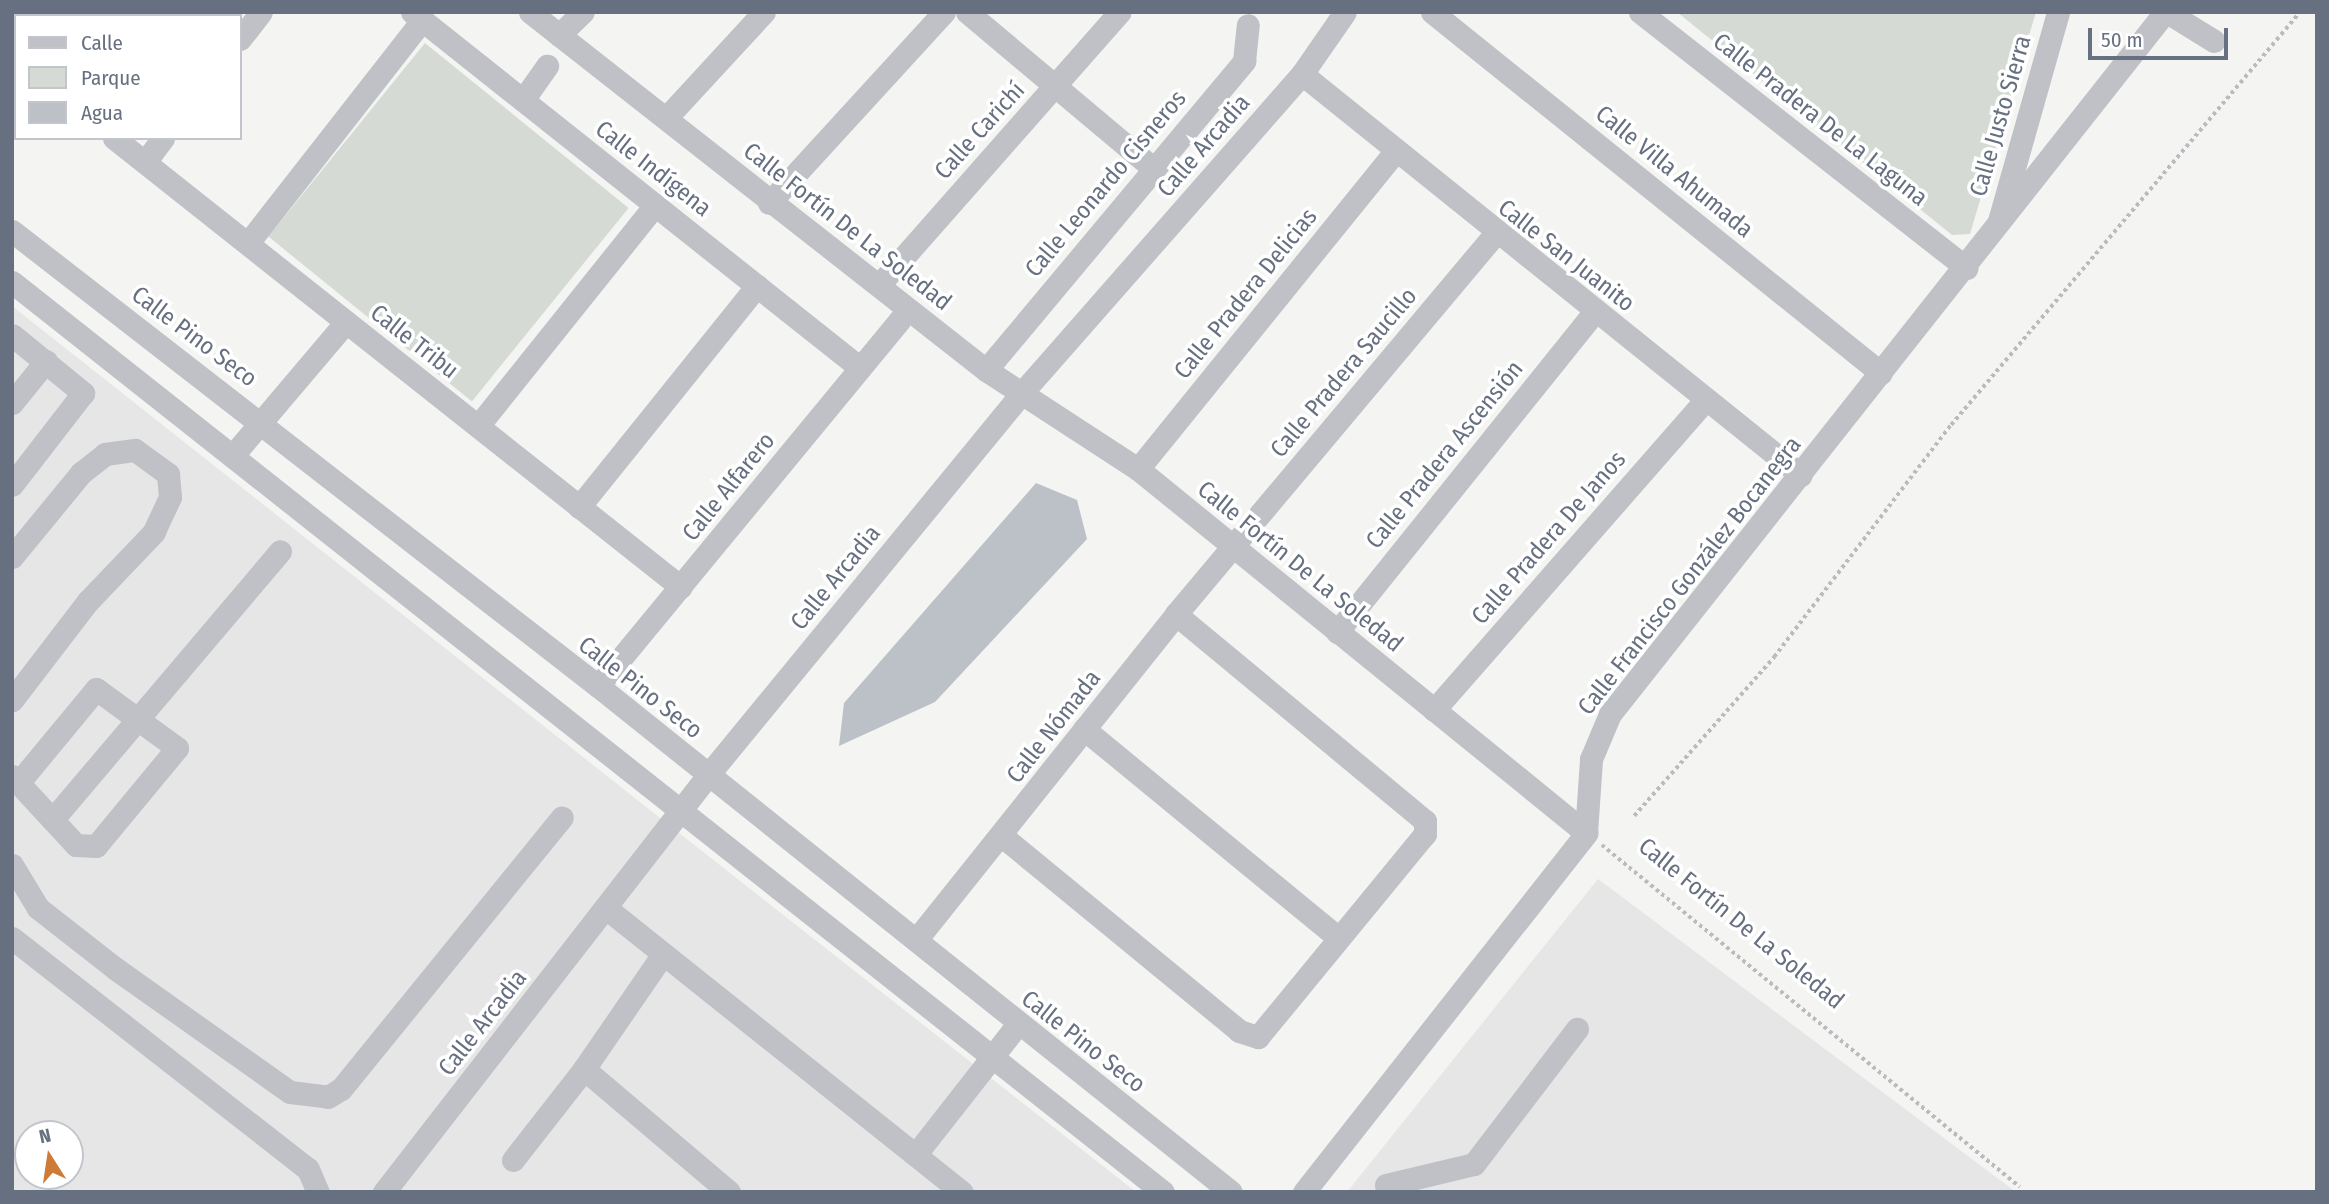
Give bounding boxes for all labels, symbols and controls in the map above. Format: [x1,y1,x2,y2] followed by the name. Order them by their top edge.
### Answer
[14,14,242,140] legend
[2091,14,2231,58] scale bar
[1707,27,1933,213] street label: Calle Pradera De La Laguna
[2101,27,2143,53] text: 50 m
[81,30,123,56] text: Calle
[1964,32,2038,200] street label: Calle Justo Sierra
[81,65,141,91] text: Parque
[929,77,1031,185] street label: Calle Carichí
[1019,85,1193,283] street label: Calle Leonardo Cisneros
[1152,89,1256,203] street label: Calle Arcadia
[81,100,123,126] text: Agua
[1589,100,1759,244] street label: Calle Villa Ahumada
[589,115,717,223] street label: Calle Indígena
[737,137,957,317] street label: Calle Fortín De La Soledad
[1492,194,1640,318] street label: Calle San Juanito
[1168,203,1324,385] street label: Calle Pradera Delicias
[126,281,262,393] street label: Calle Pino Seco
[1265,282,1423,464] street label: Calle Pradera Saucillo
[364,299,464,385] street label: Calle Tribu
[1360,355,1530,555] street label: Calle Pradera Ascensión
[677,427,781,547] street label: Calle Alfarero
[1572,431,1808,721] street label: Calle Francisco González Bocanegra
[1466,446,1632,630] street label: Calle Pradera De Janos
[1192,475,1408,659] street label: Calle Fortín De La Soledad
[785,520,887,636] street label: Calle Arcadia
[572,631,708,745] street label: Calle Pino Seco
[1001,665,1107,789] street label: Calle Nómada
[1633,832,1849,1016] street label: Calle Fortín De La Soledad
[433,964,533,1082] street label: Calle Arcadia
[1015,985,1151,1099] street label: Calle Pino Seco
[14,1120,84,1190] north arrow
[37,1123,53,1148] text: N

